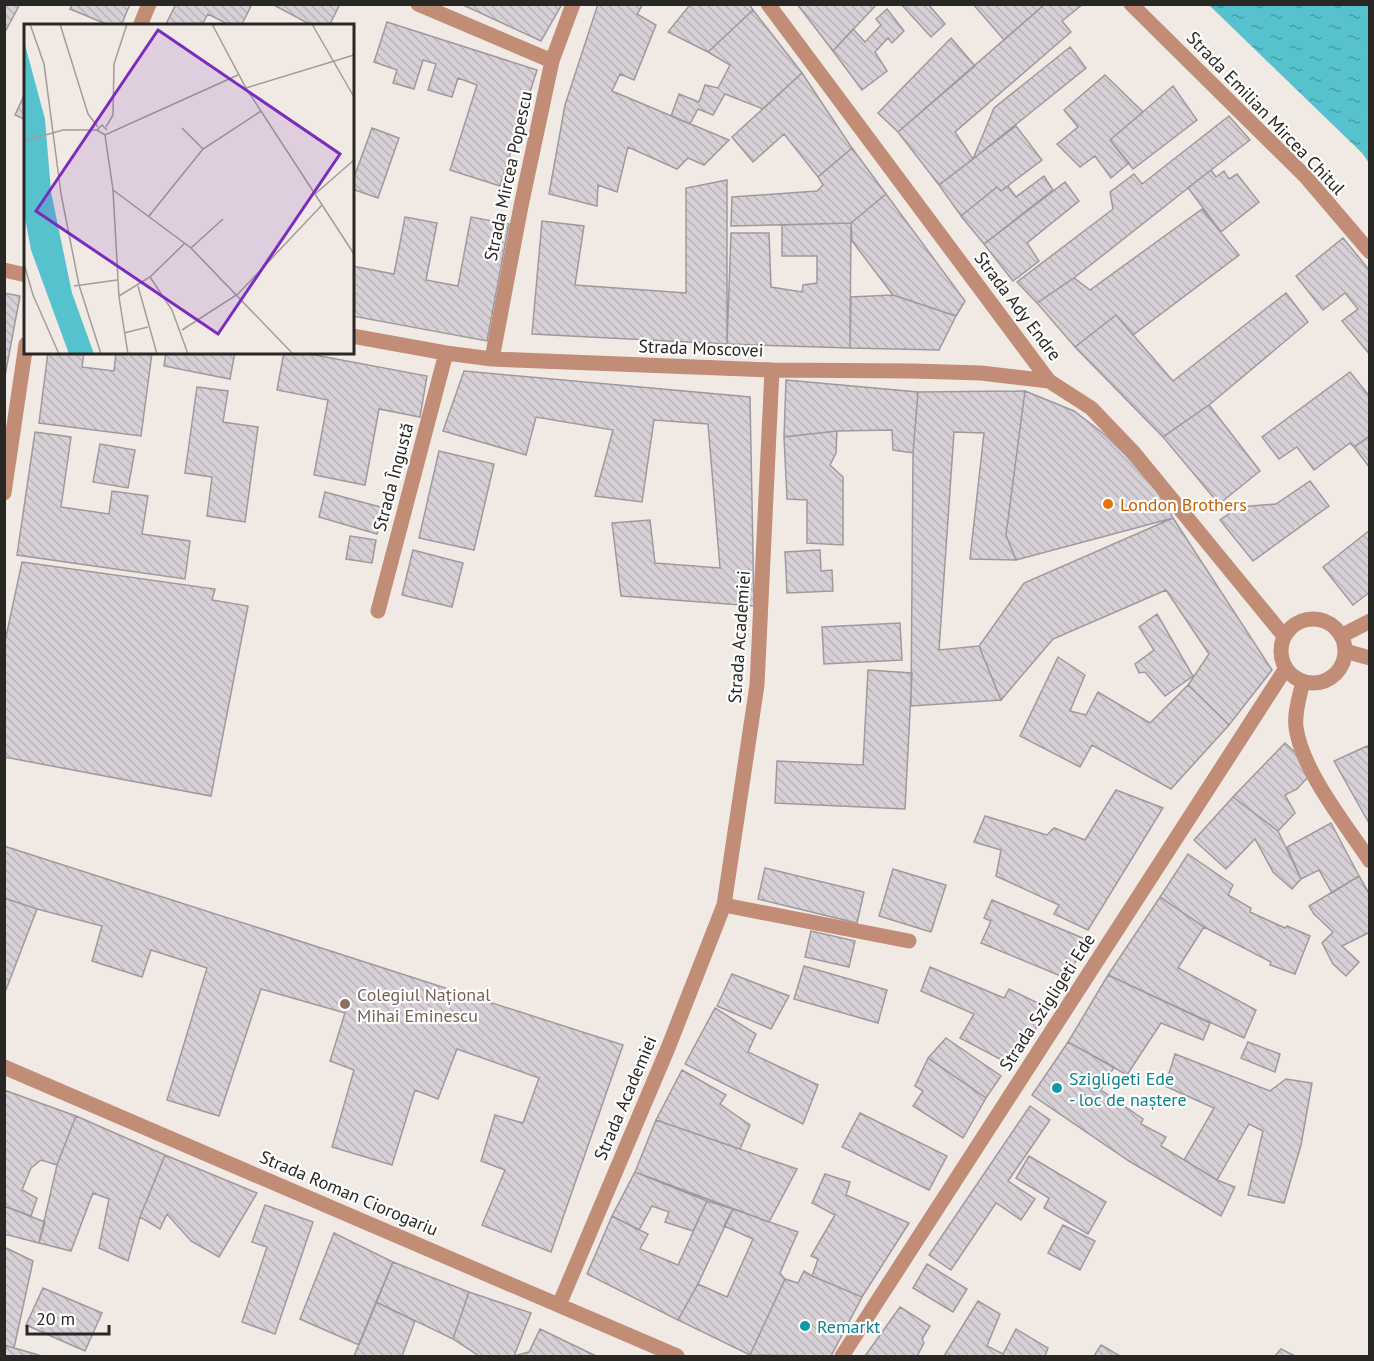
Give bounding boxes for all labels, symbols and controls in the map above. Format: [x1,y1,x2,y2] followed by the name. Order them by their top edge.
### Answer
[24,24,354,354] inset map
[1182,26,1351,200] street label: Strada Emilian Mircea Chitul
[479,89,537,263] street label: Strada Mircea Popescu
[969,247,1067,365] street label: Strada Ady Endre
[638,334,764,362] street label: Strada Moscovei
[368,420,418,534] street label: Strada Îngustă
[1120,493,1247,516] place label: London Brothers
[1101,497,1115,511] marker: London Brothers
[723,570,755,704] street label: Strada Academiei
[994,929,1100,1075] street label: Strada Szigligeti Ede
[357,983,491,1027] place label: Colegiul Național Mihai Eminescu
[338,997,352,1011] marker: Colegiul Național Mihai Eminescu
[588,1032,662,1164] street label: Strada Academiei
[1069,1067,1187,1111] place label: Szigligeti Ede - loc de naștere
[1050,1081,1064,1095] marker: Szigligeti Ede - loc de naștere
[256,1145,442,1241] street label: Strada Roman Ciorogariu
[27,1298,110,1336] scale bar
[36,1307,75,1330] text: 20 m
[817,1315,880,1338] place label: Remarkt
[798,1319,812,1333] marker: Remarkt

